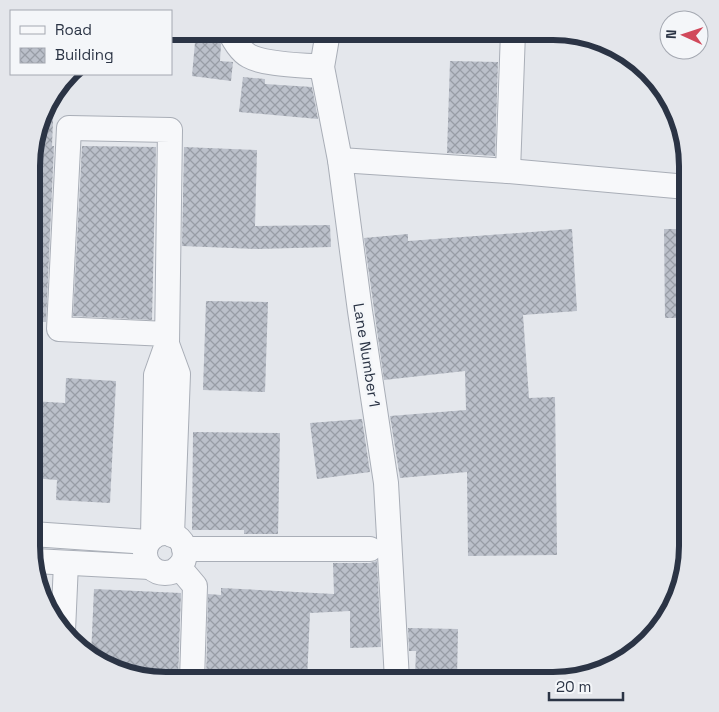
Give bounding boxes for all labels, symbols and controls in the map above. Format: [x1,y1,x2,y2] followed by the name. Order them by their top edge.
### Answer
[10,10,172,75] legend
[659,10,709,60] north arrow
[55,20,92,39] text: Road
[662,29,680,39] text: N
[55,45,114,64] text: Building
[349,302,385,408] street label: Lane Number 1
[549,670,623,702] scale bar
[556,677,591,696] text: 20 m

